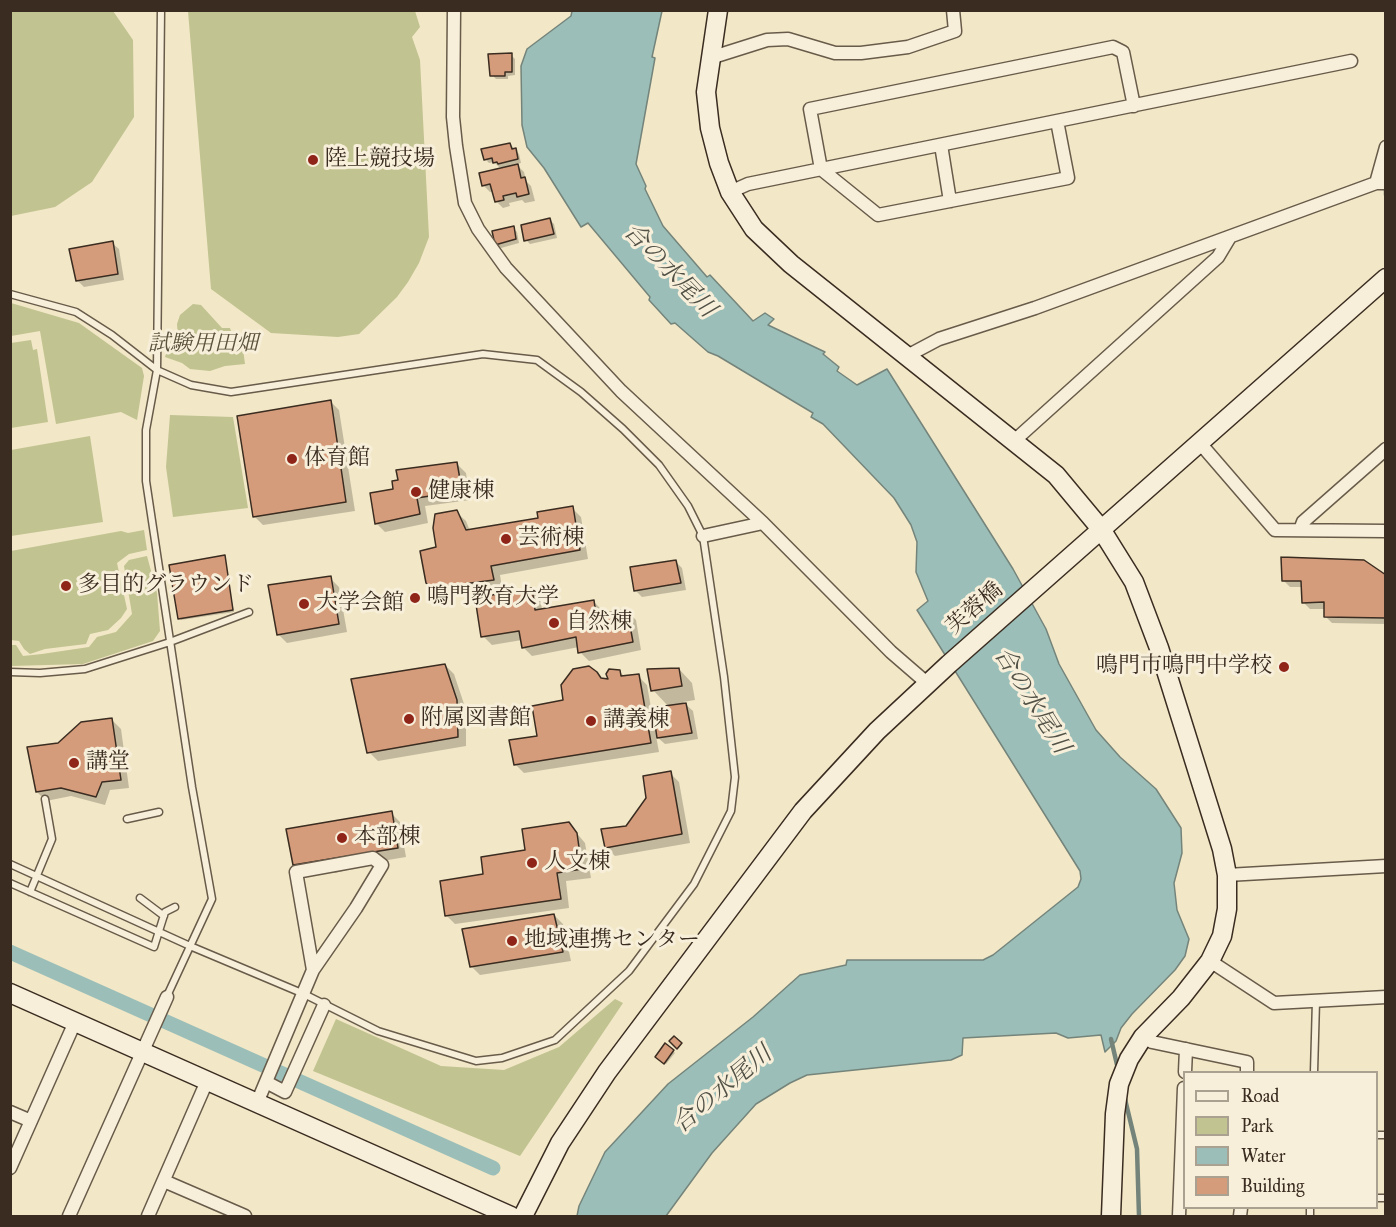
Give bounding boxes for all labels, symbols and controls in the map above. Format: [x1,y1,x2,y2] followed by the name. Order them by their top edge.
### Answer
[325,147,435,173] place label: 陸上競技場
[306,153,320,167] marker: 陸上競技場
[617,218,721,324] water label: 合の水尾川
[148,332,258,358] park label: 試験用田畑
[304,446,370,472] place label: 体育館
[285,452,299,466] marker: 体育館
[428,479,494,505] place label: 健康棟
[409,485,423,499] marker: 健康棟
[518,526,584,552] place label: 芸術棟
[499,532,513,546] marker: 芸術棟
[78,573,254,599] place label: 多目的グラウンド
[941,577,1009,641] street label: 芙蓉橋
[59,579,73,593] marker: 多目的グラウンド
[427,585,559,611] place label: 鳴門教育大学
[316,591,404,617] place label: 大学会館
[408,591,422,605] marker: 鳴門教育大学
[297,597,311,611] marker: 大学会館
[566,610,632,636] place label: 自然棟
[547,616,561,630] marker: 自然棟
[987,642,1075,760] water label: 合の水尾川
[1096,654,1272,680] place label: 鳴門市鳴門中学校
[1277,660,1291,674] marker: 鳴門市鳴門中学校
[421,706,531,732] place label: 附属図書館
[603,708,669,734] place label: 講義棟
[402,712,416,726] marker: 附属図書館
[584,714,598,728] marker: 講義棟
[86,750,130,776] place label: 講堂
[67,756,81,770] marker: 講堂
[354,825,420,851] place label: 本部棟
[335,831,349,845] marker: 本部棟
[544,850,610,876] place label: 人文棟
[525,856,539,870] marker: 人文棟
[524,928,700,954] place label: 地域連携センター
[505,934,519,948] marker: 地域連携センター
[668,1040,778,1140] water label: 合の水尾川
[1183,1071,1378,1209] legend
[1241,1085,1279,1107] text: Road
[1241,1115,1274,1137] text: Park
[1241,1145,1285,1167] text: Water
[1241,1175,1304,1197] text: Building

